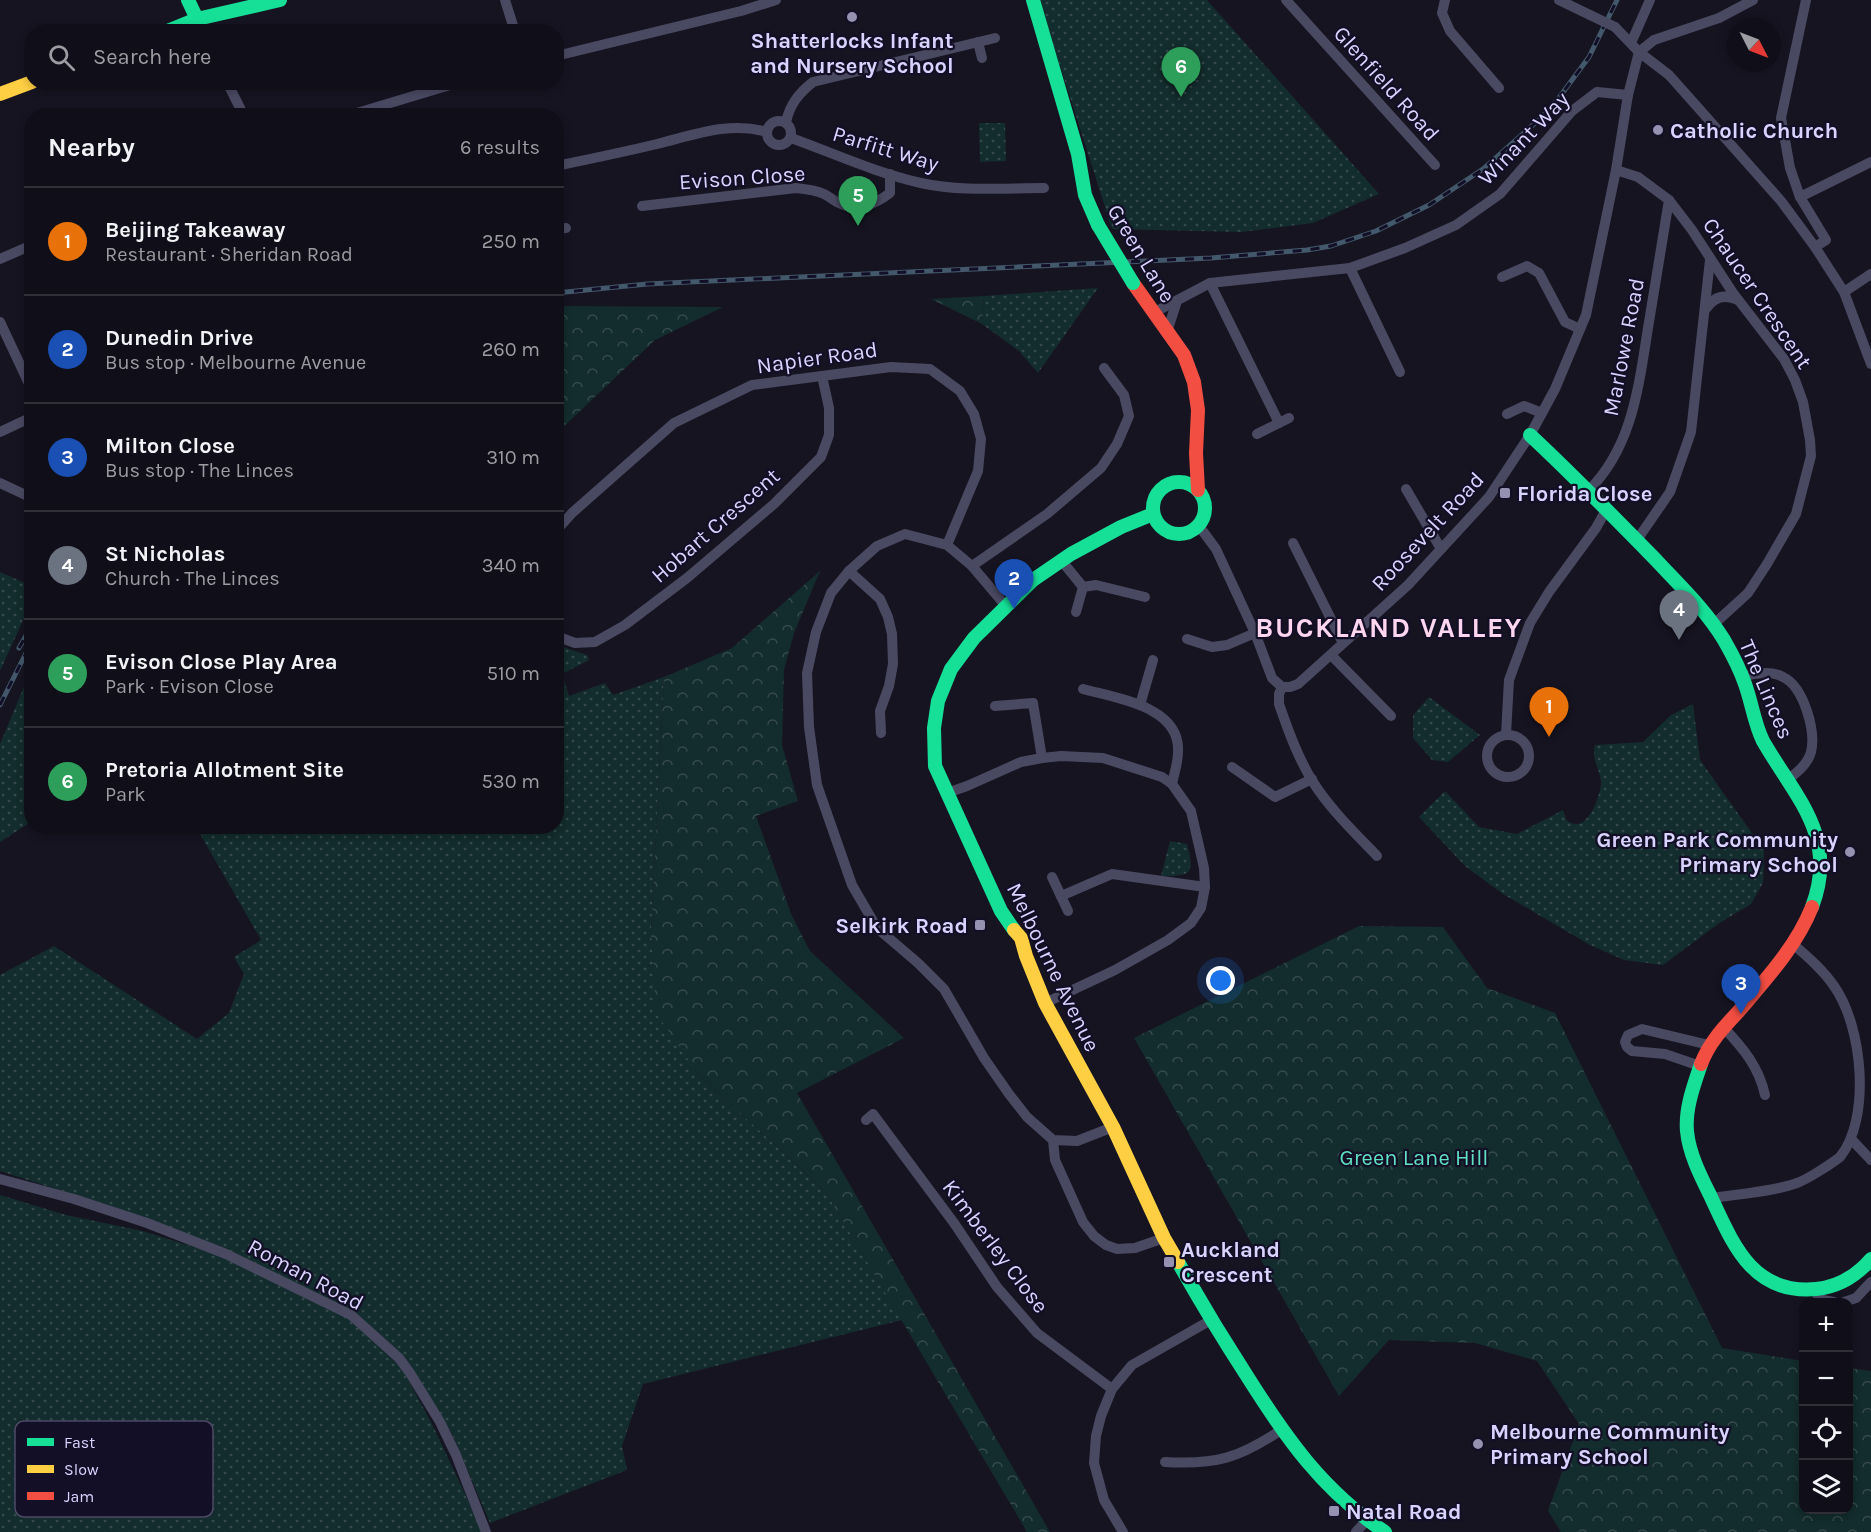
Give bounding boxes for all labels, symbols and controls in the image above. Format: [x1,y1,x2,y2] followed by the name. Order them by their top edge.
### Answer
[845,10,859,24] marker: Shatterlocks Infant and Nursery School
[1727,18,1781,72] north arrow
[1328,21,1445,146] street label: Glenfield Road
[24,24,564,90] search box
[750,28,954,79] place label: Shatterlocks Infant and Nursery School
[45,41,78,74] icon: search
[93,44,211,70] text: Search here
[1162,48,1200,97] pin: 6
[1473,87,1575,191] street label: Winant Way
[1670,118,1838,144] place label: Catholic Church
[830,121,942,177] street label: Parfitt Way
[1651,123,1665,137] marker: Catholic Church
[48,132,135,163] text: Nearby
[460,136,540,159] text: 6 results
[678,161,806,195] street label: Evison Close
[838,176,878,226] pin: 5
[1102,200,1181,307] street label: Green Lane
[1697,213,1817,374] street label: Chaucer Crescent
[105,217,285,243] text: Beijing Takeaway
[64,230,71,253] text: 1
[482,230,540,253] text: 250 m
[105,243,353,266] text: Restaurant · Sheridan Road
[1598,276,1650,418] street label: Marlowe Road
[105,325,253,351] text: Dunedin Drive
[755,337,879,379] street label: Napier Road
[61,338,74,361] text: 2
[482,338,540,361] text: 260 m
[105,351,366,374] text: Bus stop · Melbourne Avenue
[105,433,235,459] text: Milton Close
[61,446,74,469] text: 3
[486,446,540,469] text: 310 m
[105,459,294,482] text: Bus stop · The Linces
[646,463,785,589] street label: Hobart Crescent
[1366,467,1489,597] street label: Roosevelt Road
[1517,481,1652,507] place label: Florida Close
[1498,486,1512,500] marker: Florida Close
[105,541,225,567] text: St Nicholas
[62,554,73,577] text: 4
[482,554,540,577] text: 340 m
[994,560,1034,609] pin: 2
[105,567,280,590] text: Church · The Linces
[1660,590,1698,640] pin: 4
[1255,611,1523,644] district label: BUCKLAND VALLEY
[1734,636,1799,743] street label: The Linces
[105,649,338,675] text: Evison Close Play Area
[62,662,73,685] text: 5
[487,662,540,685] text: 510 m
[105,675,274,698] text: Park · Evison Close
[1530,688,1568,737] pin: 1
[105,757,344,783] text: Pretoria Allotment Site
[61,770,74,793] text: 6
[482,770,540,793] text: 530 m
[105,783,146,806] text: Park
[1596,827,1838,878] place label: Green Park Community Primary School
[1843,845,1857,859] marker: Green Park Community Primary School
[1001,879,1105,1056] street label: Melbourne Avenue
[835,913,968,939] place label: Selkirk Road
[973,918,987,932] marker: Selkirk Road
[1722,964,1760,1014] pin: 3
[1206,966,1235,995] your location
[1340,1145,1489,1171] park label: Green Lane Hill
[937,1175,1054,1318] street label: Kimberley Close
[243,1234,368,1316] street label: Roman Road
[1181,1237,1280,1288] place label: Auckland Crescent
[1162,1255,1176,1269] marker: Auckland Crescent
[1799,1298,1853,1514] map controls
[1799,1298,1853,1352] button: +
[1799,1352,1853,1406] button: −
[1799,1406,1853,1460] button: locate
[1490,1419,1730,1470] place label: Melbourne Community Primary School
[15,1421,213,1517] legend
[64,1433,95,1452] text: Fast
[1471,1437,1485,1451] marker: Melbourne Community Primary School
[64,1460,99,1479] text: Slow
[1799,1460,1853,1514] button: layers
[64,1487,94,1506] text: Jam
[1346,1499,1461,1525] place label: Natal Road
[1327,1504,1341,1518] marker: Natal Road

